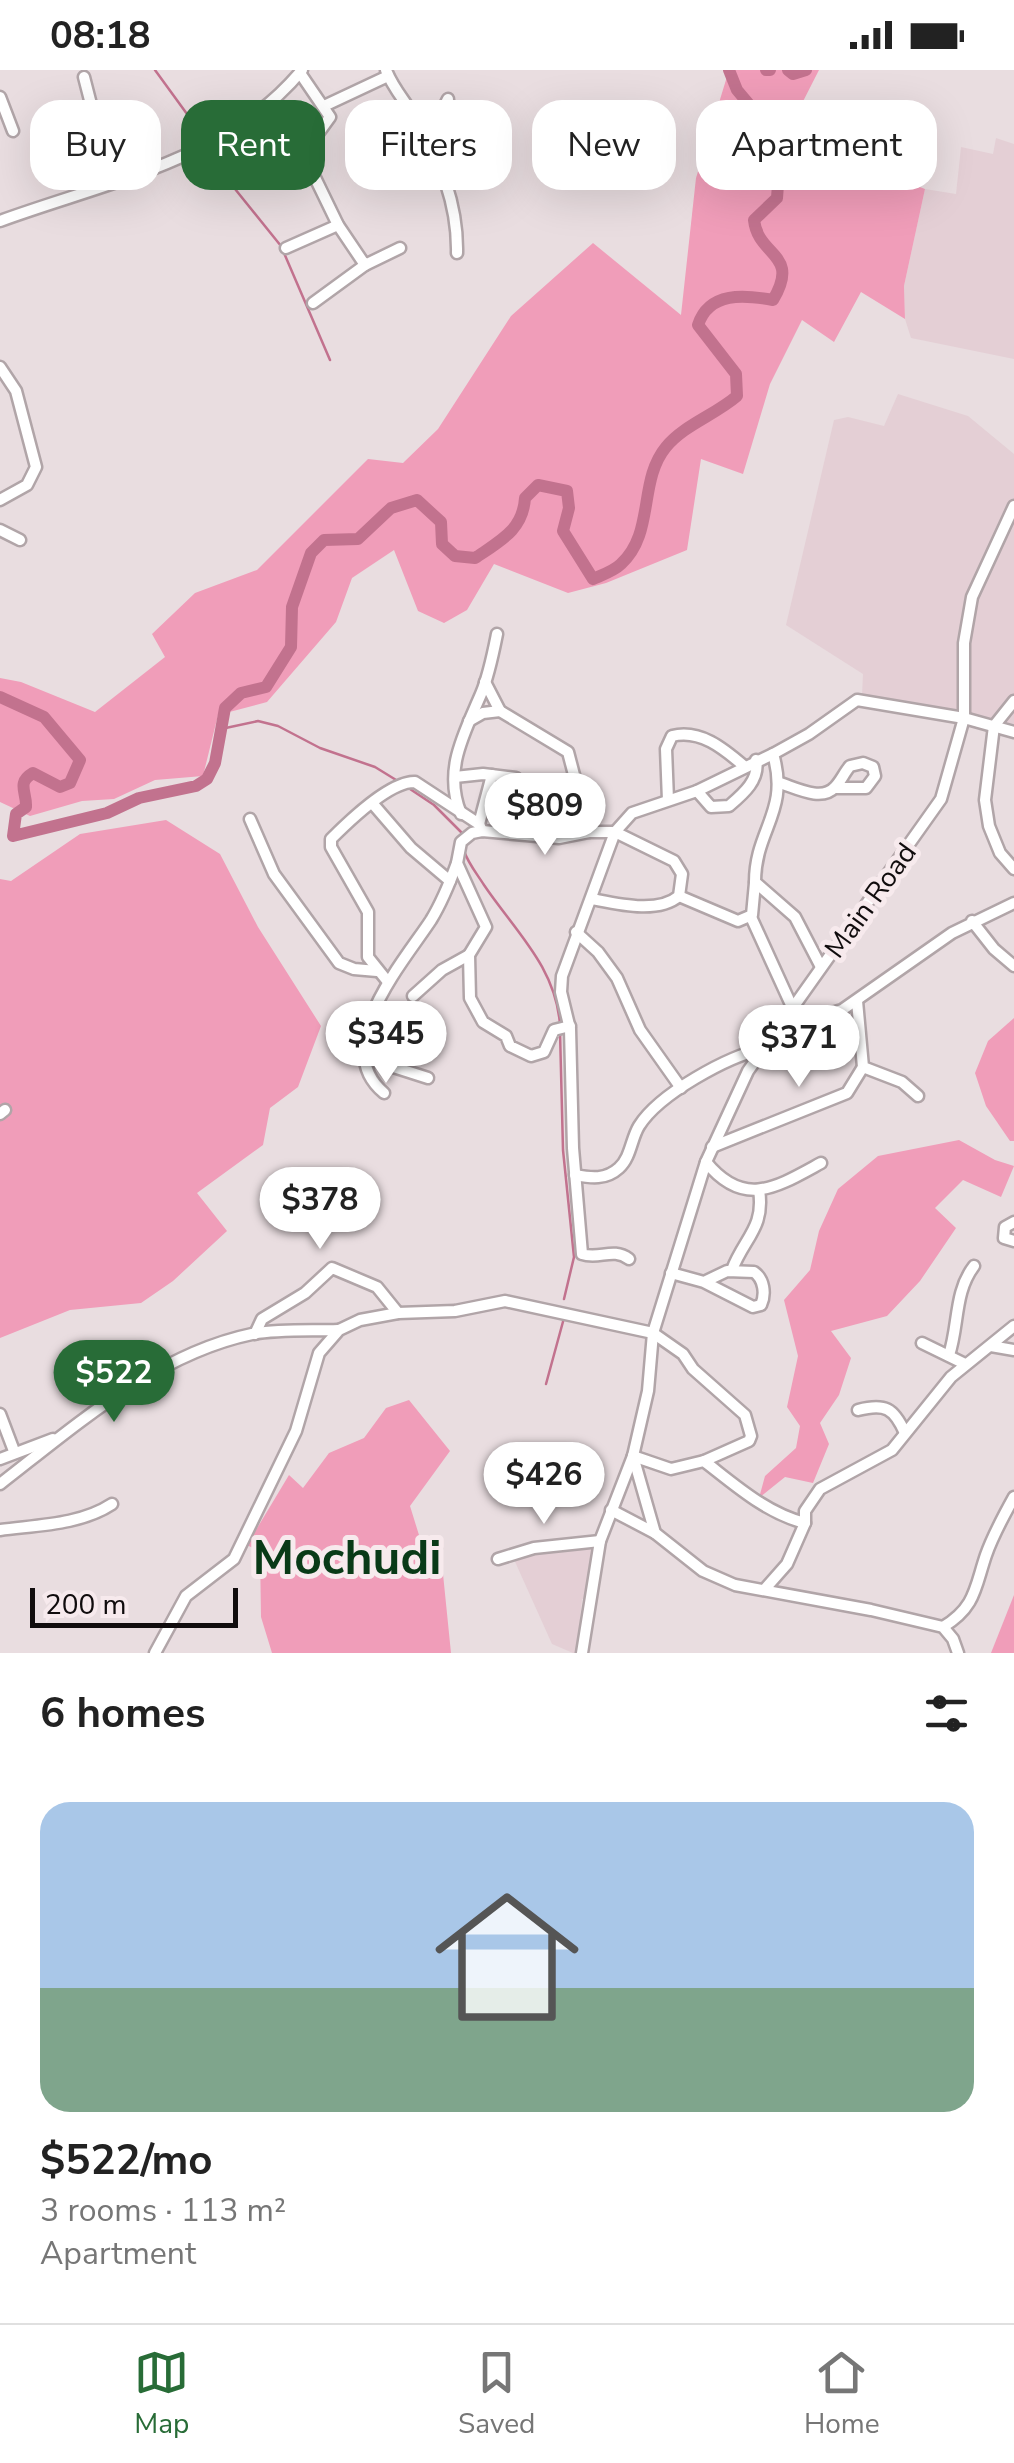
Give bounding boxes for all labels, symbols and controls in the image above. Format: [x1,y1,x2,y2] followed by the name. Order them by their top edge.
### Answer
[50,10,151,61] text: 08:18
[30,100,161,190] chip: Buy
[181,100,325,190] chip: Rent
[345,100,512,190] chip: Filters
[532,100,676,190] chip: New
[696,100,937,190] chip: Apartment
[486,773,604,858] pin: $809
[507,784,583,827] text: $809
[816,835,925,966] street label: Main Road
[327,1001,445,1086] pin: $345
[740,1005,858,1090] pin: $371
[348,1012,424,1055] text: $345
[761,1016,837,1059] text: $371
[261,1167,379,1252] pin: $378
[282,1178,358,1221] text: $378
[55,1340,173,1425] pin: $522
[76,1351,152,1394] text: $522
[485,1442,603,1527] pin: $426
[506,1453,582,1496] text: $426
[253,1525,441,1591] district label: Mochudi
[30,1583,238,1628] scale bar
[45,1586,127,1624] text: 200 m
[40,1685,205,1742] text: 6 homes
[919,1686,974,1741] icon: filters
[417,1867,597,2047] icon: home
[40,2132,212,2189] text: $522/mo
[40,2189,286,2232] text: 3 rooms · 113 m²
[40,2232,196,2275] text: Apartment
[134,2345,189,2443] tab: Map
[458,2345,535,2443] tab: Saved
[804,2345,880,2443] tab: Home

